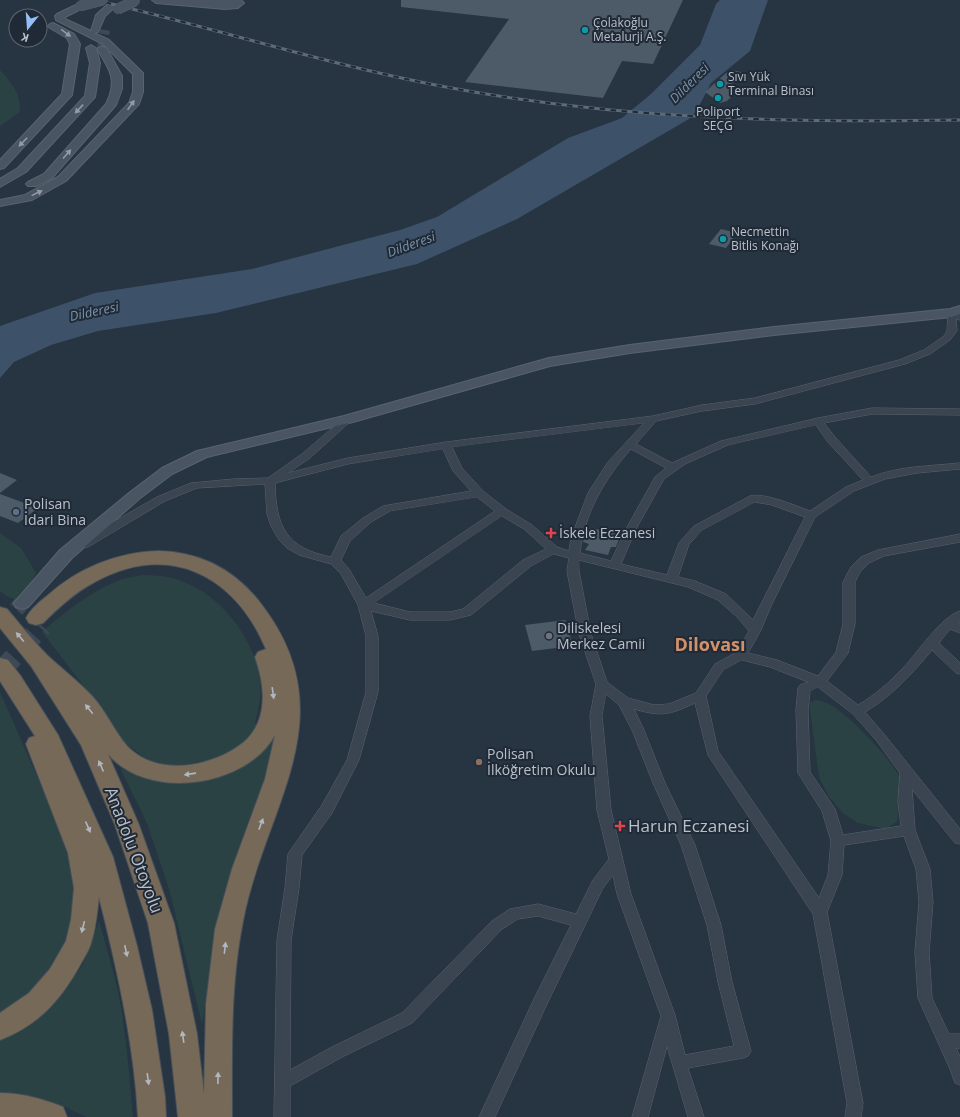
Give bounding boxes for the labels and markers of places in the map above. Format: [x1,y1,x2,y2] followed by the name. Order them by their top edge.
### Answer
[593,14,666,45] place label: Çolakoğlu Metalurji A.Ş.
[580,25,590,35] marker: Çolakoğlu Metalurji A.Ş.
[728,68,814,99] place label: Sıvı Yük Terminal Binası
[715,79,725,89] marker: Sıvı Yük Terminal Binası
[713,93,723,103] marker: Poliport SEÇG
[696,103,740,134] place label: Poliport SEÇG
[731,223,799,254] place label: Necmettin Bitlis Konağı
[718,234,728,244] marker: Necmettin Bitlis Konağı
[24,494,86,529] place label: Polisan İdari Bina
[11,507,21,517] marker: Polisan İdari Bina
[559,523,655,542] place label: İskele Eczanesi
[546,528,556,538] marker: İskele Eczanesi
[557,618,645,653] place label: Diliskelesi Merkez Camii
[544,631,554,641] marker: Diliskelesi Merkez Camii
[487,744,595,779] place label: Polisan İlköğretim Okulu
[474,757,484,767] marker: Polisan İlköğretim Okulu
[628,814,750,837] place label: Harun Eczanesi
[615,821,625,831] marker: Harun Eczanesi

